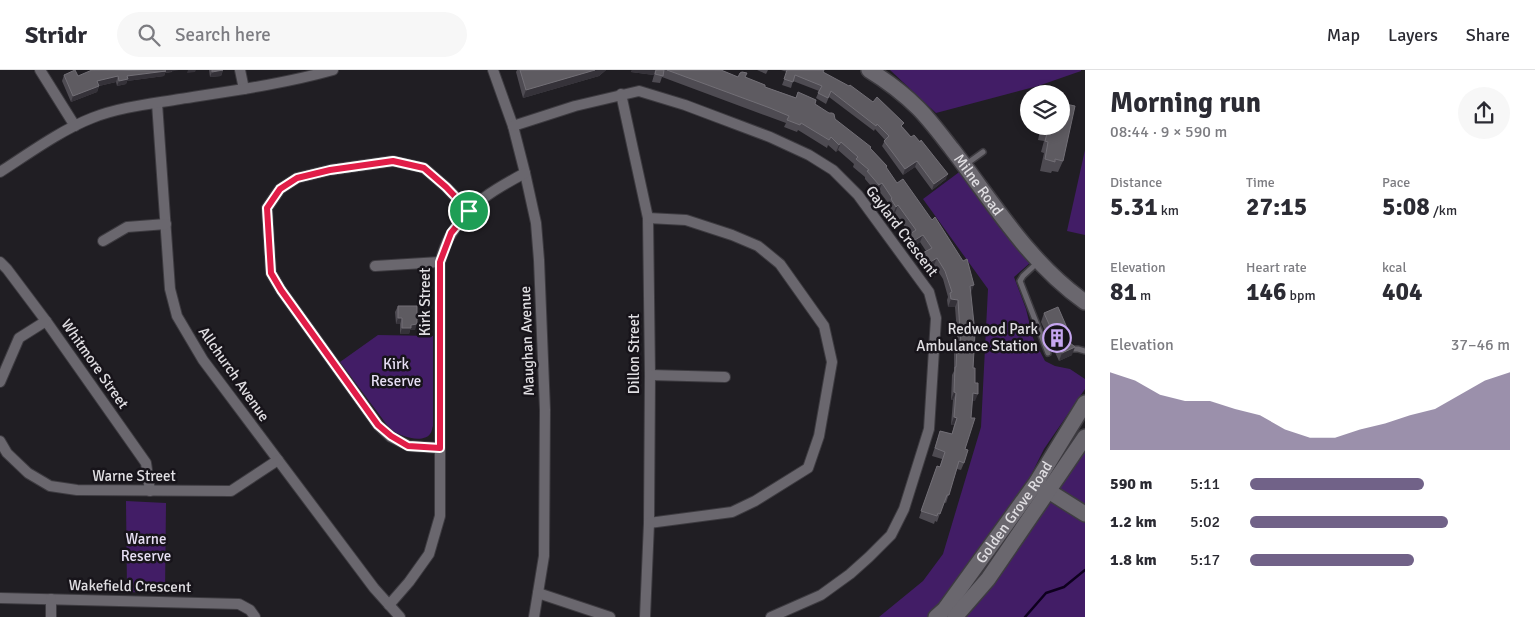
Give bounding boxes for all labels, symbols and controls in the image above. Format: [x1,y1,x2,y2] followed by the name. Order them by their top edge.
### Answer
[117,12,467,57] search box
[25,20,87,50] text: Stridr
[135,21,163,49] icon: search
[175,23,271,47] text: Search here
[1327,24,1360,46] text: Map
[1388,24,1438,46] text: Layers
[1466,24,1510,46] text: Share
[1020,85,1070,135] map controls
[1020,85,1070,135] button: layers
[1110,86,1261,120] text: Morning run
[1458,87,1510,139] button: share
[1110,122,1227,142] text: 08:44 · 9 × 590 m
[950,150,1007,219] street label: Milne Road
[1110,174,1162,191] text: Distance
[1246,174,1275,191] text: Time
[1382,174,1410,191] text: Pace
[862,182,942,280] street label: Gaylard Crescent
[448,190,490,232] pin
[1110,191,1158,222] text: 5.31
[1246,191,1307,222] text: 27:15
[1382,191,1430,222] text: 5:08
[455,197,483,225] icon: arrive
[1158,202,1179,219] text: km
[1430,202,1457,219] text: /km
[1110,259,1166,276] text: Elevation
[1246,259,1307,276] text: Heart rate
[1382,259,1407,276] text: kcal
[416,268,434,336] street label: Kirk Street
[1110,276,1137,307] text: 81
[1246,276,1287,307] text: 146
[1382,276,1423,307] text: 404
[516,286,538,396] street label: Maughan Avenue
[1137,287,1151,304] text: m
[1287,287,1316,304] text: bpm
[625,314,643,394] street label: Dillon Street
[58,316,132,412] street label: Whitmore Street
[916,320,1038,355] place label: Redwood Park Ambulance Station
[195,323,273,425] street label: Allchurch Avenue
[1042,323,1072,353] building icon: Redwood Park Ambulance Station
[1110,335,1174,355] text: Elevation
[1451,335,1510,355] text: 37–46 m
[371,355,421,390] park label: Kirk Reserve
[972,458,1056,567] street label: Golden Grove Road
[92,467,176,485] street label: Warne Street
[1110,474,1152,494] text: 590 m
[1190,474,1220,494] text: 5:11
[1110,512,1157,532] text: 1.2 km
[1190,512,1220,532] text: 5:02
[121,530,171,565] park label: Warne Reserve
[1110,550,1157,570] text: 1.8 km
[1190,550,1220,570] text: 5:17
[69,576,191,596] street label: Wakefield Crescent

